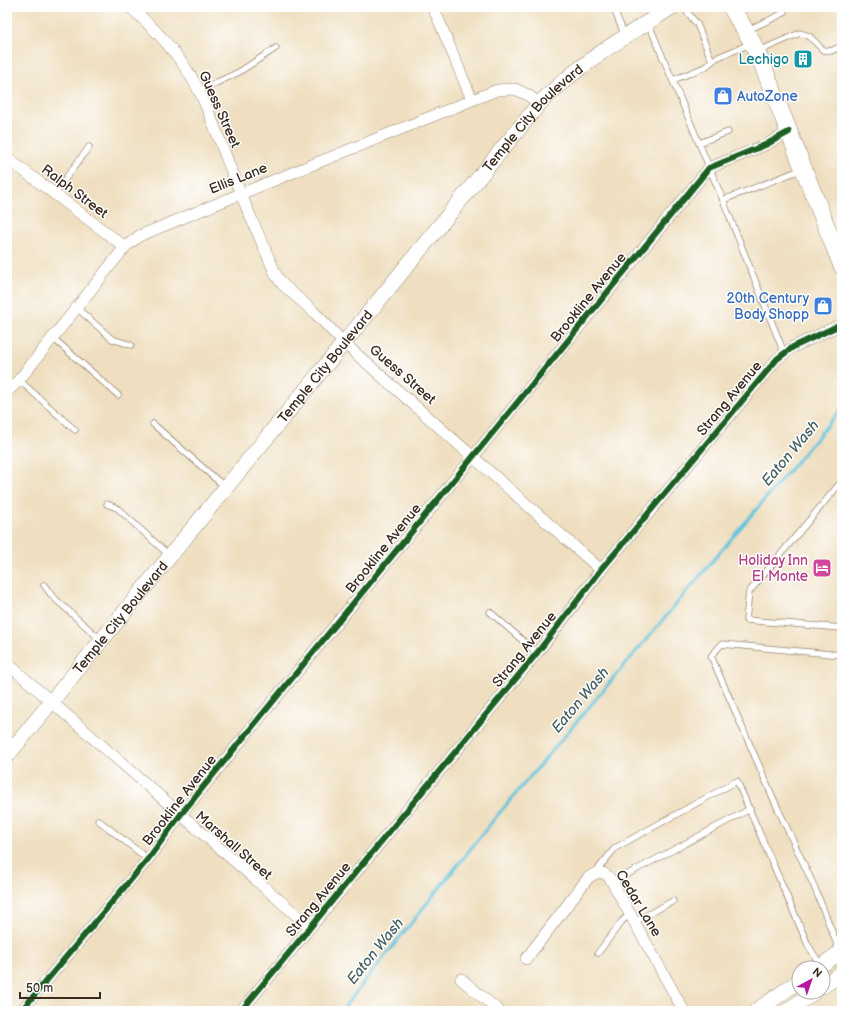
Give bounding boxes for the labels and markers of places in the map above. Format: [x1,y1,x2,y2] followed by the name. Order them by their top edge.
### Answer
[792,48,814,70] building icon: Lechigo
[739,51,789,68] place label: Lechigo
[712,85,734,107] shop icon: AutoZone
[737,88,798,105] place label: AutoZone
[726,290,810,323] place label: 20th Century Body Shopp
[812,295,834,317] shop icon: 20th Century Body Shopp
[738,552,808,585] place label: Holiday Inn El Monte
[811,557,833,579] hotel icon: Holiday Inn El Monte

